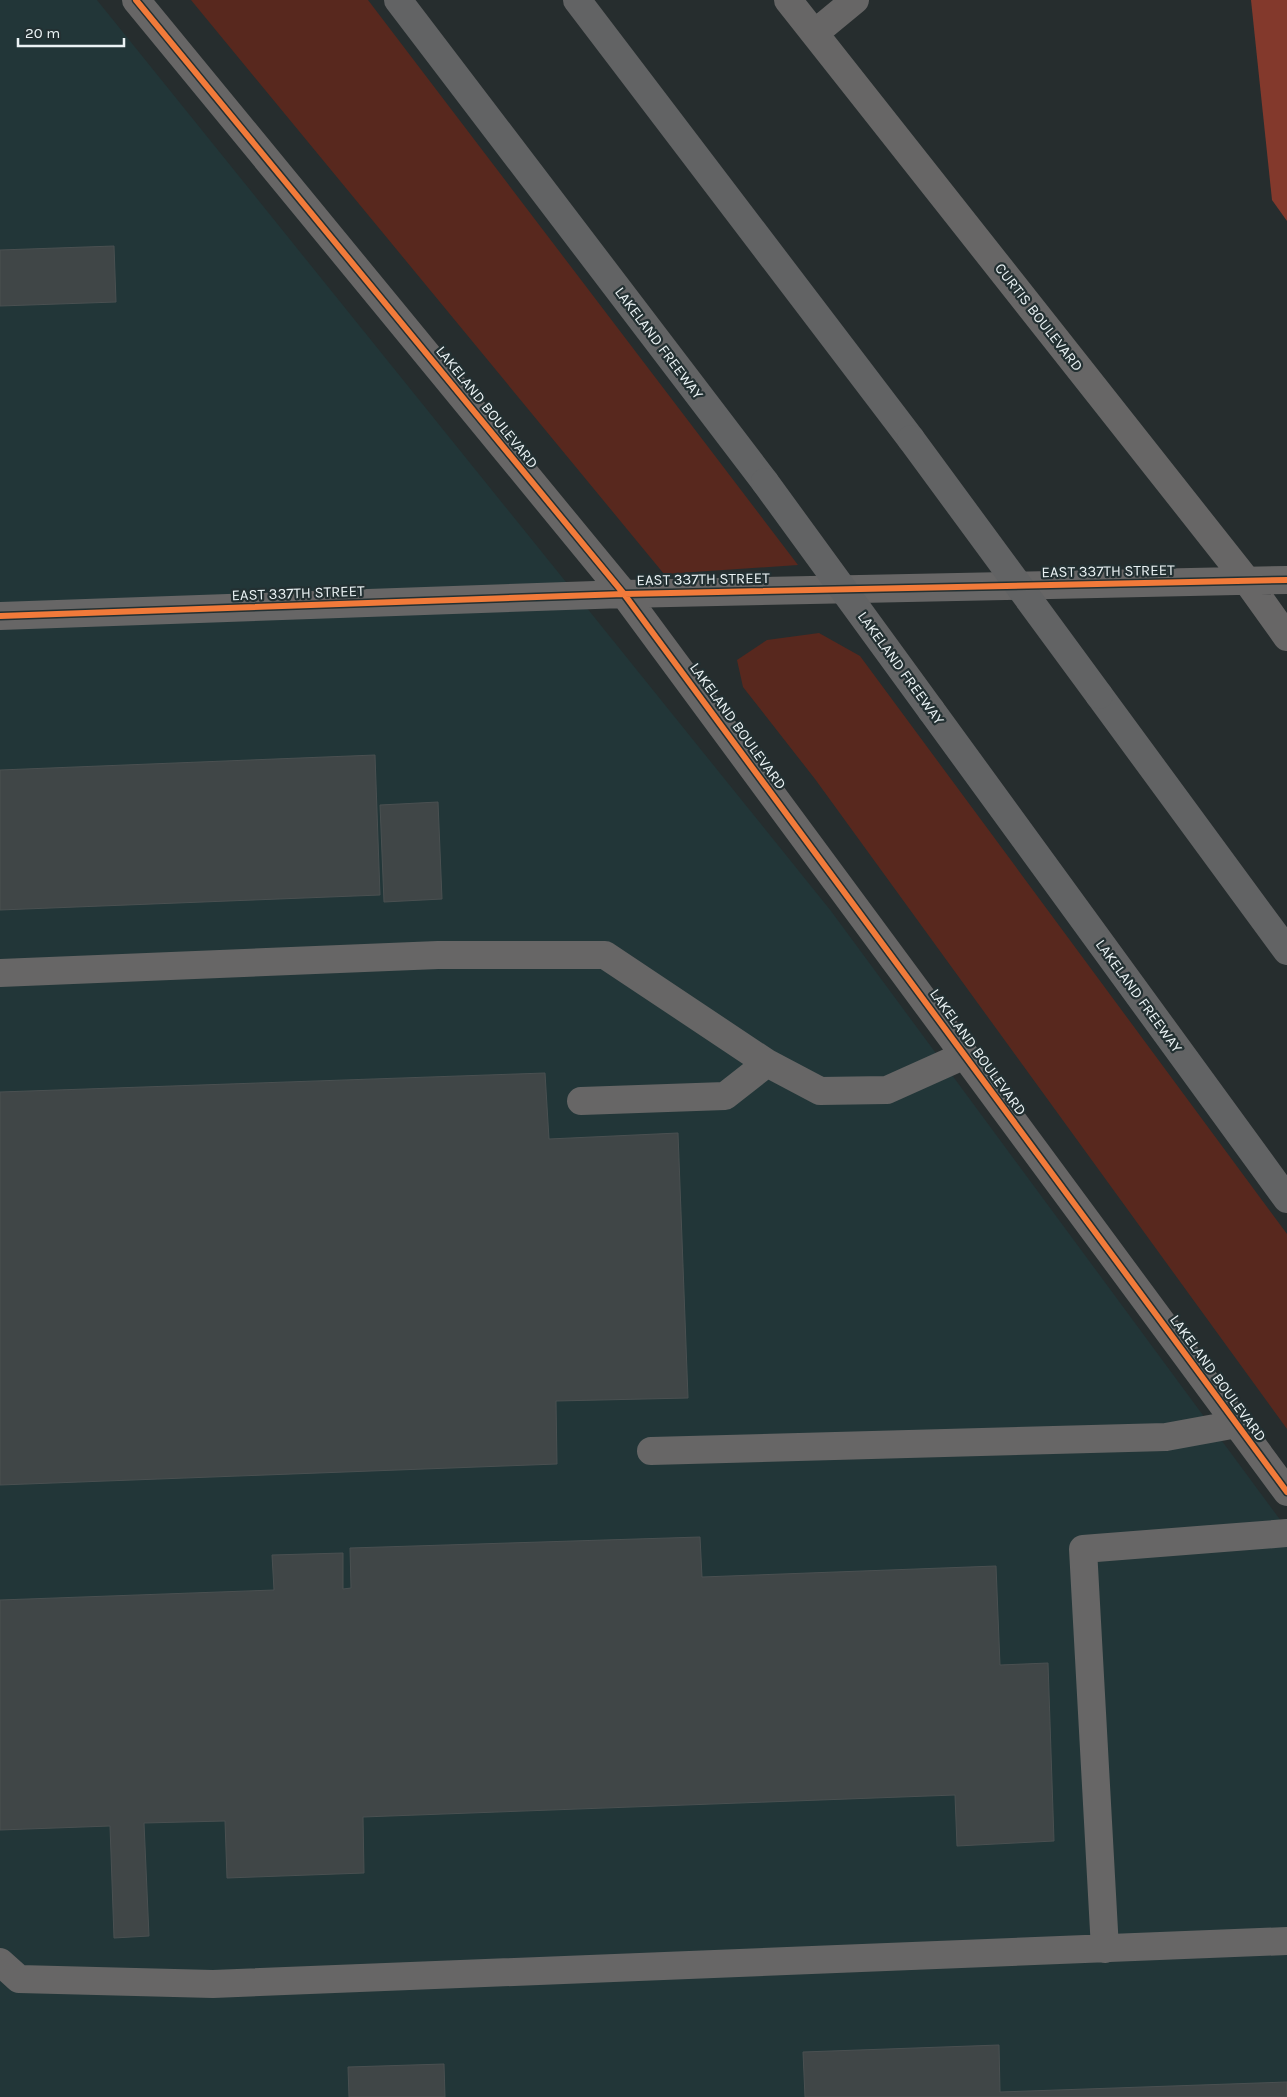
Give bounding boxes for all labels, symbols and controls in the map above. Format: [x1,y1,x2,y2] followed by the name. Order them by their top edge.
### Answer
[18,15,124,47] scale bar
[25,24,60,42] text: 20 m
[991,259,1087,375] street label: CURTIS BOULEVARD
[611,283,708,403] street label: LAKELAND FREEWAY
[432,342,542,472] street label: LAKELAND BOULEVARD
[1041,561,1175,581] street label: EAST 337TH STREET
[636,569,770,589] street label: EAST 337TH STREET
[231,582,365,604] street label: EAST 337TH STREET
[854,608,949,729] street label: LAKELAND FREEWAY
[686,659,790,793] street label: LAKELAND BOULEVARD
[1092,936,1187,1057] street label: LAKELAND FREEWAY
[926,985,1030,1119] street label: LAKELAND BOULEVARD
[1166,1311,1270,1445] street label: LAKELAND BOULEVARD

